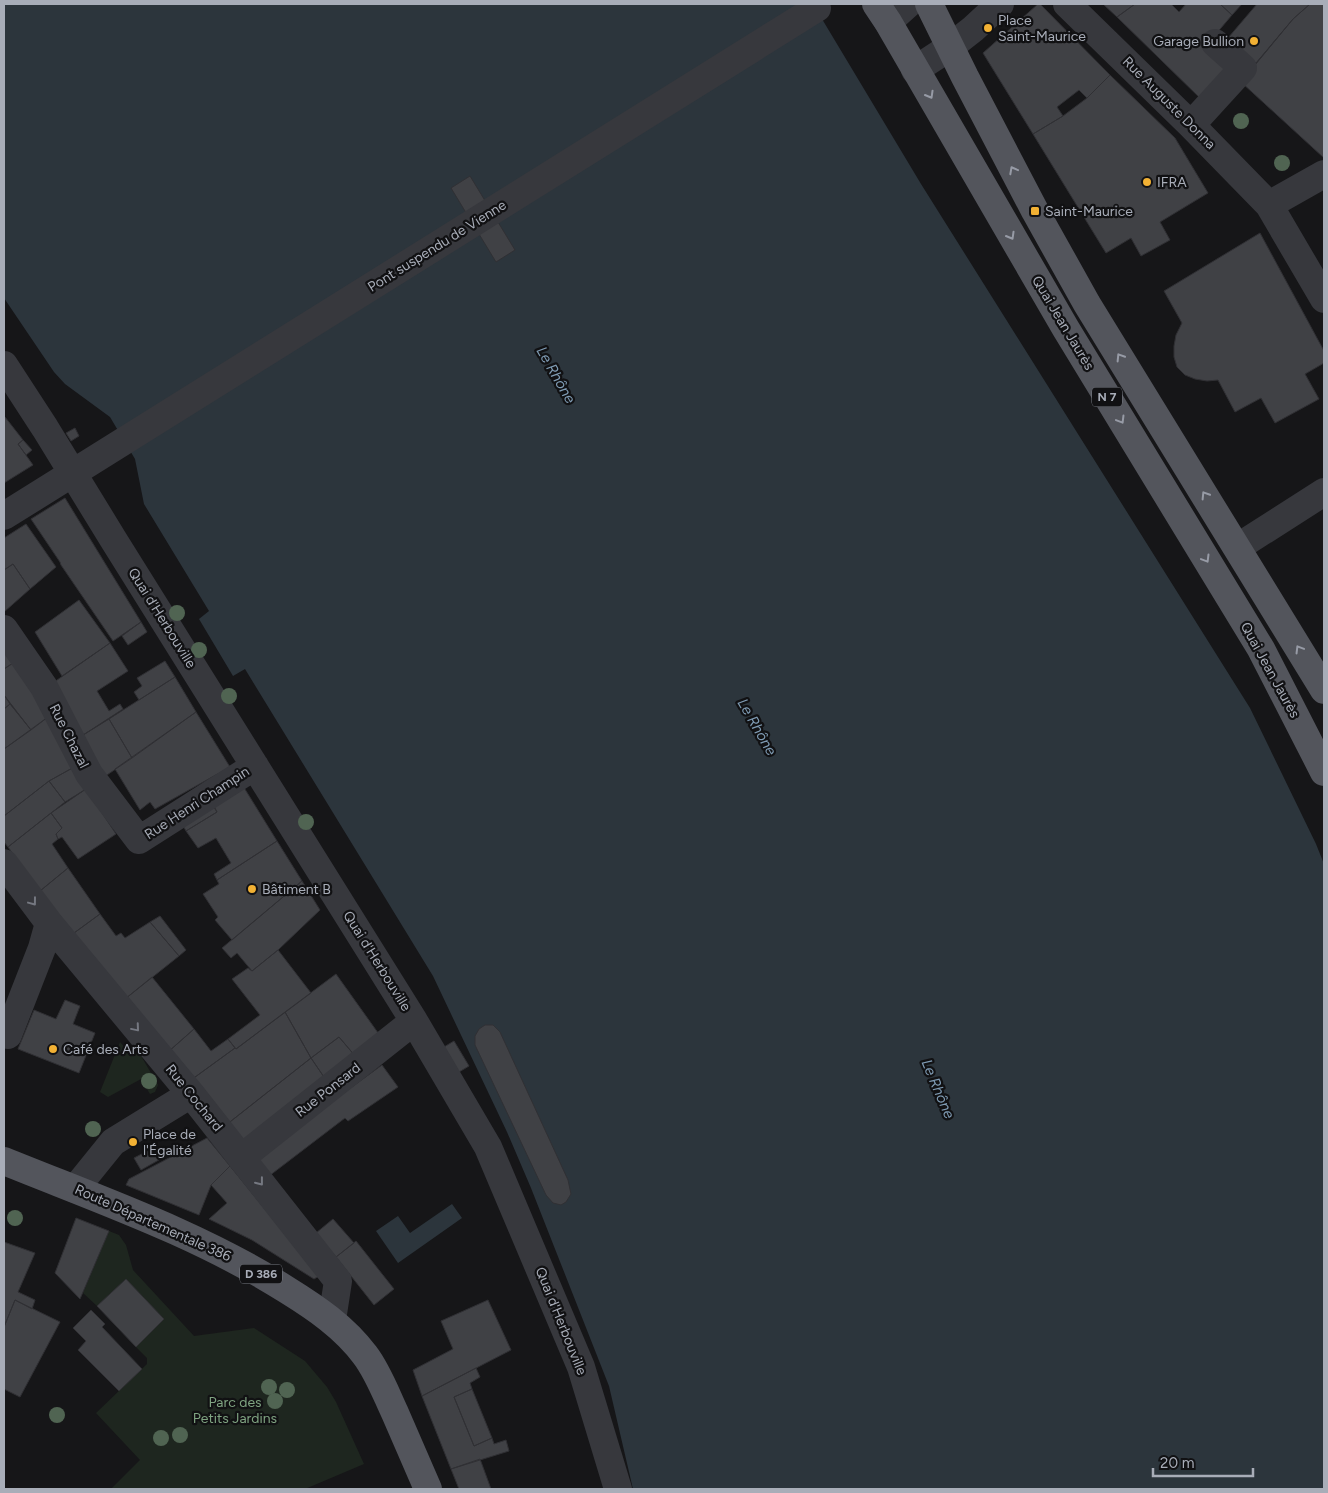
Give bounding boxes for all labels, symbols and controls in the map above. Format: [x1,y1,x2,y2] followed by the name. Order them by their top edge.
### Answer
[998,12,1086,45] place label: Place Saint-Maurice
[982,22,994,34] marker: Place Saint-Maurice
[1153,33,1244,50] place label: Garage Bullion
[1248,35,1260,47] marker: Garage Bullion
[1119,53,1219,153] street label: Rue Auguste Donna
[923,90,933,99] one-way arrow
[1009,166,1019,175] one-way arrow
[1157,174,1187,191] place label: IFRA
[1141,176,1153,188] marker: IFRA
[365,196,510,296] street label: Pont suspendu de Vienne
[1045,203,1133,220] place label: Saint-Maurice
[1029,205,1041,217] marker: Saint-Maurice
[1005,230,1015,239] one-way arrow
[1028,273,1098,373] street label: Quai Jean Jaurès
[533,343,579,407] water label: Le Rhône
[1117,353,1126,362] one-way arrow
[1092,388,1122,407] road number: N 7
[1115,415,1125,424] one-way arrow
[1202,491,1212,500] one-way arrow
[1199,554,1209,563] one-way arrow
[124,565,200,672] street label: Quai d'Herbouville
[1237,619,1303,721] street label: Quai Jean Jaurès
[1296,645,1305,654] one-way arrow
[734,695,780,759] water label: Le Rhône
[46,701,92,771] street label: Rue Chazal
[141,763,253,843] street label: Rue Henri Champin
[262,881,331,898] place label: Bâtiment B
[246,883,258,895] marker: Bâtiment B
[27,896,36,906] one-way arrow
[339,908,415,1015] street label: Quai d'Herbouville
[130,1022,139,1031] one-way arrow
[63,1041,148,1058] place label: Café des Arts
[47,1043,59,1055] marker: Café des Arts
[917,1057,959,1121] water label: Le Rhône
[292,1059,364,1121] street label: Rue Ponsard
[162,1061,226,1135] street label: Rue Cochard
[143,1126,196,1159] place label: Place de l'Égalité
[127,1136,139,1148] marker: Place de l'Égalité
[254,1176,263,1185] one-way arrow
[72,1181,234,1265] street label: Route Départementale 386
[240,1264,282,1284] road number: D 386
[532,1265,591,1378] street label: Quai d'Herbouville
[193,1394,277,1427] park label: Parc des Petits Jardins
[1153,1446,1253,1478] scale bar
[1160,1454,1194,1472] text: 20 m

